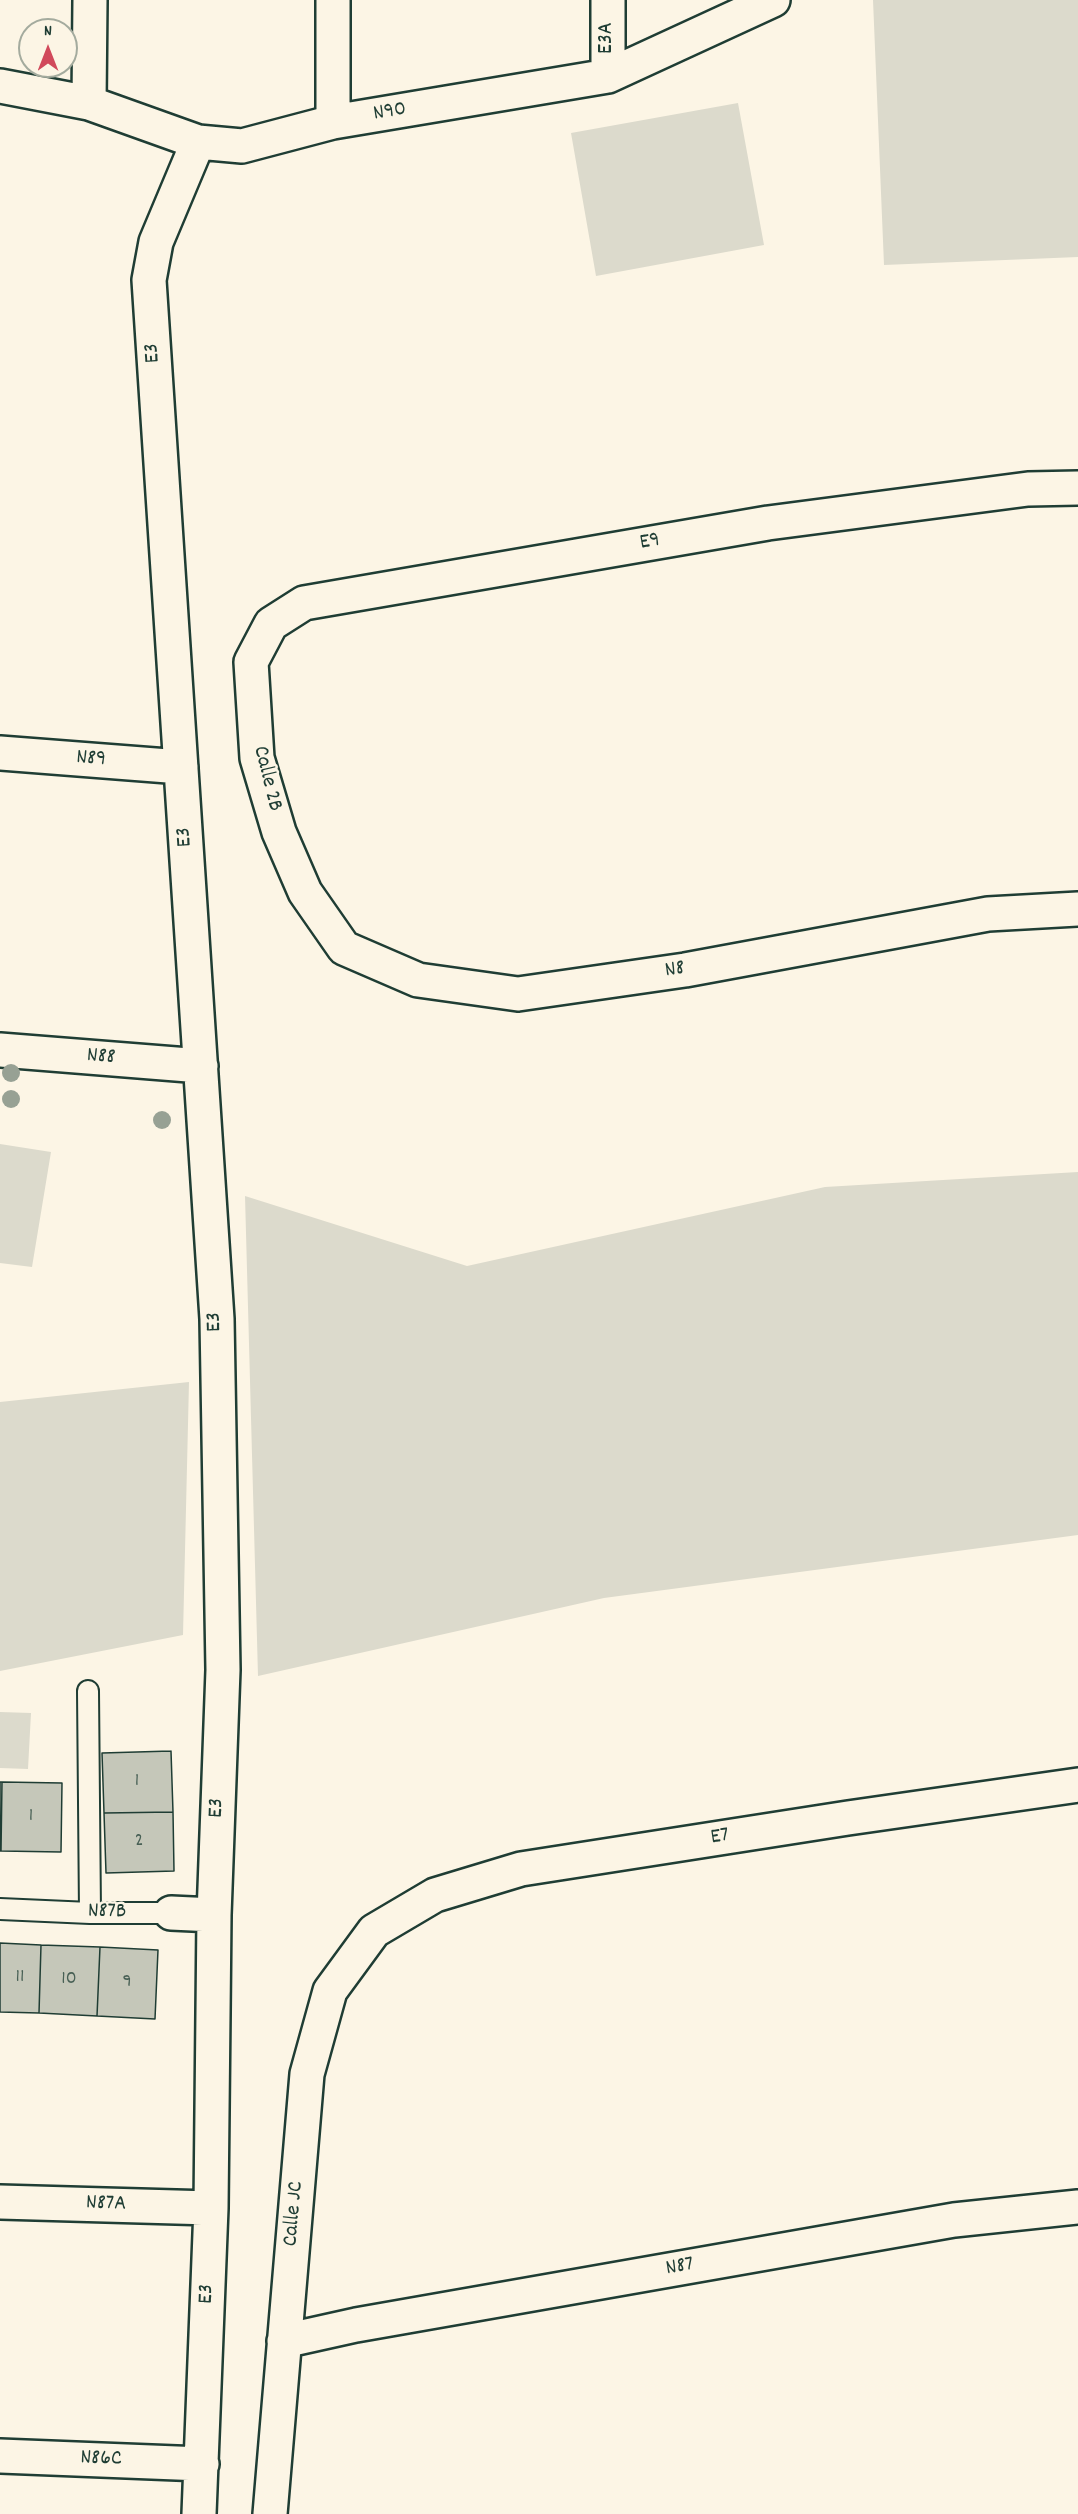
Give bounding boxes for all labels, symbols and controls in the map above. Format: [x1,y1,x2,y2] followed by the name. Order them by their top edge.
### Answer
[18,18,78,78] north arrow
[44,20,52,43] text: N
[595,22,621,54] street label: E3A
[371,97,409,129] street label: N90
[140,342,168,364] street label: E3
[638,528,662,558] street label: E9
[245,744,287,814] street label: Calle 2B
[75,746,107,774] street label: N89
[172,826,200,848] street label: E3
[663,956,687,986] street label: N8
[86,1044,116,1072] street label: N88
[202,1312,230,1332] street label: E3
[135,1770,139,1794] house number: 1
[204,1798,232,1818] street label: E3
[29,1805,33,1829] house number: 1
[709,1824,731,1852] street label: E7
[135,1830,143,1854] house number: 2
[88,1899,126,1927] street label: N87B
[16,1966,24,1990] house number: 11
[61,1968,77,1992] house number: 10
[122,1971,132,1995] house number: 9
[279,2180,311,2248] street label: Calle JC
[85,2191,127,2219] street label: N87A
[664,2253,696,2283] street label: N87
[194,2284,222,2304] street label: E3
[80,2446,122,2474] street label: N86C

